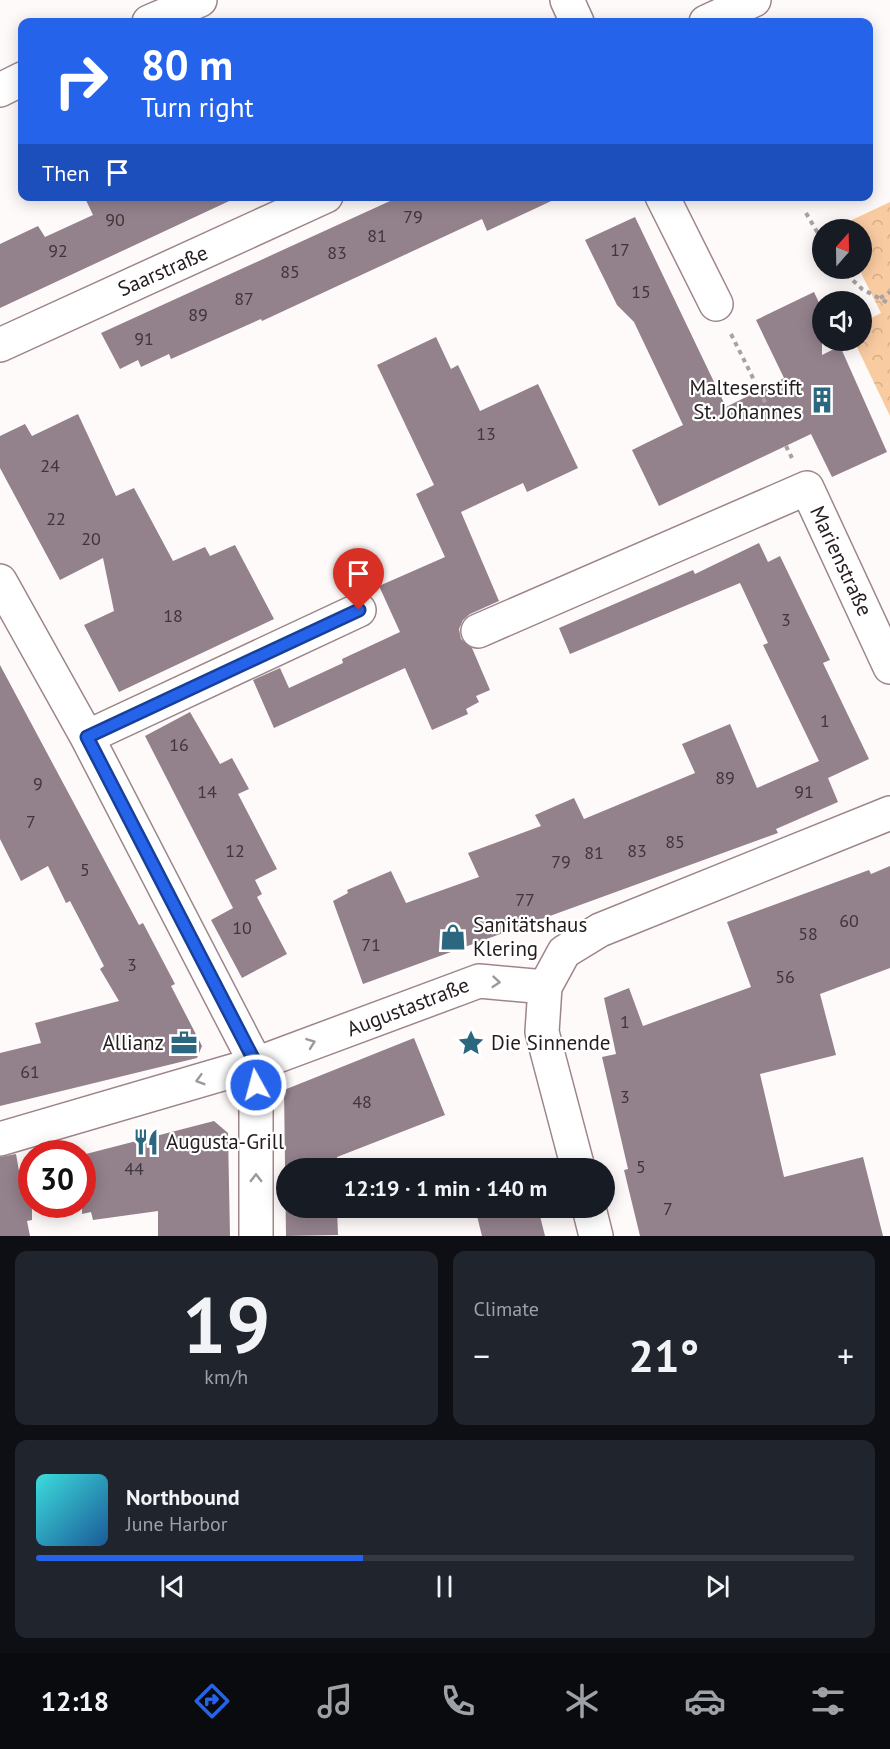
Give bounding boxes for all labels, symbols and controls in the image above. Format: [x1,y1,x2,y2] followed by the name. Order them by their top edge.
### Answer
[141,37,233,92] text: 80 m
[42,42,120,120] icon: right
[141,90,254,124] text: Turn right
[101,156,134,189] icon: arrive
[42,159,89,187] text: Then
[403,205,423,228] house number: 79
[105,208,125,231] house number: 90
[812,219,872,279] north arrow
[812,219,872,351] map controls
[367,224,387,247] house number: 81
[610,238,630,261] house number: 17
[48,239,68,262] house number: 92
[114,239,212,302] street label: Saarstraße
[327,241,347,264] house number: 83
[280,260,300,283] house number: 85
[631,280,651,303] house number: 15
[234,287,254,310] house number: 87
[812,291,872,351] button: sound
[188,303,208,326] house number: 89
[134,327,154,350] house number: 91
[690,374,802,425] place label: Malteserstift St. Johannes
[807,385,837,415] building icon: Malteserstift St. Johannes
[476,422,496,445] house number: 13
[40,454,60,477] house number: 24
[804,501,879,620] street label: Marienstraße
[46,507,66,530] house number: 22
[81,527,101,550] house number: 20
[333,548,384,610] pin
[342,557,375,590] icon: arrive
[163,604,183,627] house number: 18
[781,608,791,631] house number: 3
[820,709,830,732] house number: 1
[169,733,189,756] house number: 16
[715,766,735,789] house number: 89
[33,772,43,795] house number: 9
[197,780,217,803] house number: 14
[794,780,814,803] house number: 91
[26,810,36,833] house number: 7
[665,830,685,853] house number: 85
[225,839,245,862] house number: 12
[627,839,647,862] house number: 83
[584,841,604,864] house number: 81
[551,850,571,873] house number: 79
[80,858,90,881] house number: 5
[515,888,535,911] house number: 77
[839,909,859,932] house number: 60
[473,911,587,962] place label: Sanitätshaus Klering
[232,916,252,939] house number: 10
[438,922,468,952] shop icon: Sanitätshaus Klering
[798,922,818,945] house number: 58
[361,933,381,956] house number: 71
[127,953,137,976] house number: 3
[775,965,795,988] house number: 56
[343,971,473,1042] street label: Augustastraße
[491,975,500,988] one-way arrow
[620,1010,630,1033] house number: 1
[169,1028,199,1058] office icon: Allianz
[456,1028,486,1058] place icon: Die Sinnende
[103,1029,164,1056] place label: Allianz
[491,1029,611,1056] place label: Die Sinnende
[305,1038,316,1051] one-way arrow
[224,1053,288,1117] position arrow
[20,1060,40,1083] house number: 61
[195,1073,206,1085] one-way arrow
[620,1085,630,1108] house number: 3
[352,1090,372,1113] house number: 48
[131,1127,161,1157] restaurant icon: Augusta-Grill
[166,1128,284,1155] place label: Augusta-Grill
[18,1140,96,1218] speed limit sign: 30
[636,1155,646,1178] house number: 5
[124,1157,144,1180] house number: 44
[250,1173,262,1182] one-way arrow
[344,1174,547,1202] text: 12:19 · 1 min · 140 m
[663,1197,673,1220] house number: 7
[182,1274,270,1375] text: 19
[474,1296,539,1322] text: Climate
[628,1326,699,1384] text: 21°
[474,1334,490,1377] text: −
[837,1334,854,1377] text: +
[204,1364,248,1390] text: km/h
[126,1483,240,1511] text: Northbound
[126,1511,228,1537] text: June Harbor
[156,1570,189,1603] icon: previous
[428,1570,461,1603] icon: pause
[701,1570,734,1603] icon: next
[191,1680,233,1722] icon: directions
[314,1680,356,1722] icon: music
[437,1680,479,1722] icon: phone
[561,1680,603,1722] icon: climate
[684,1680,726,1722] icon: car
[807,1680,849,1722] icon: filters
[41,1684,109,1718] text: 12:18

